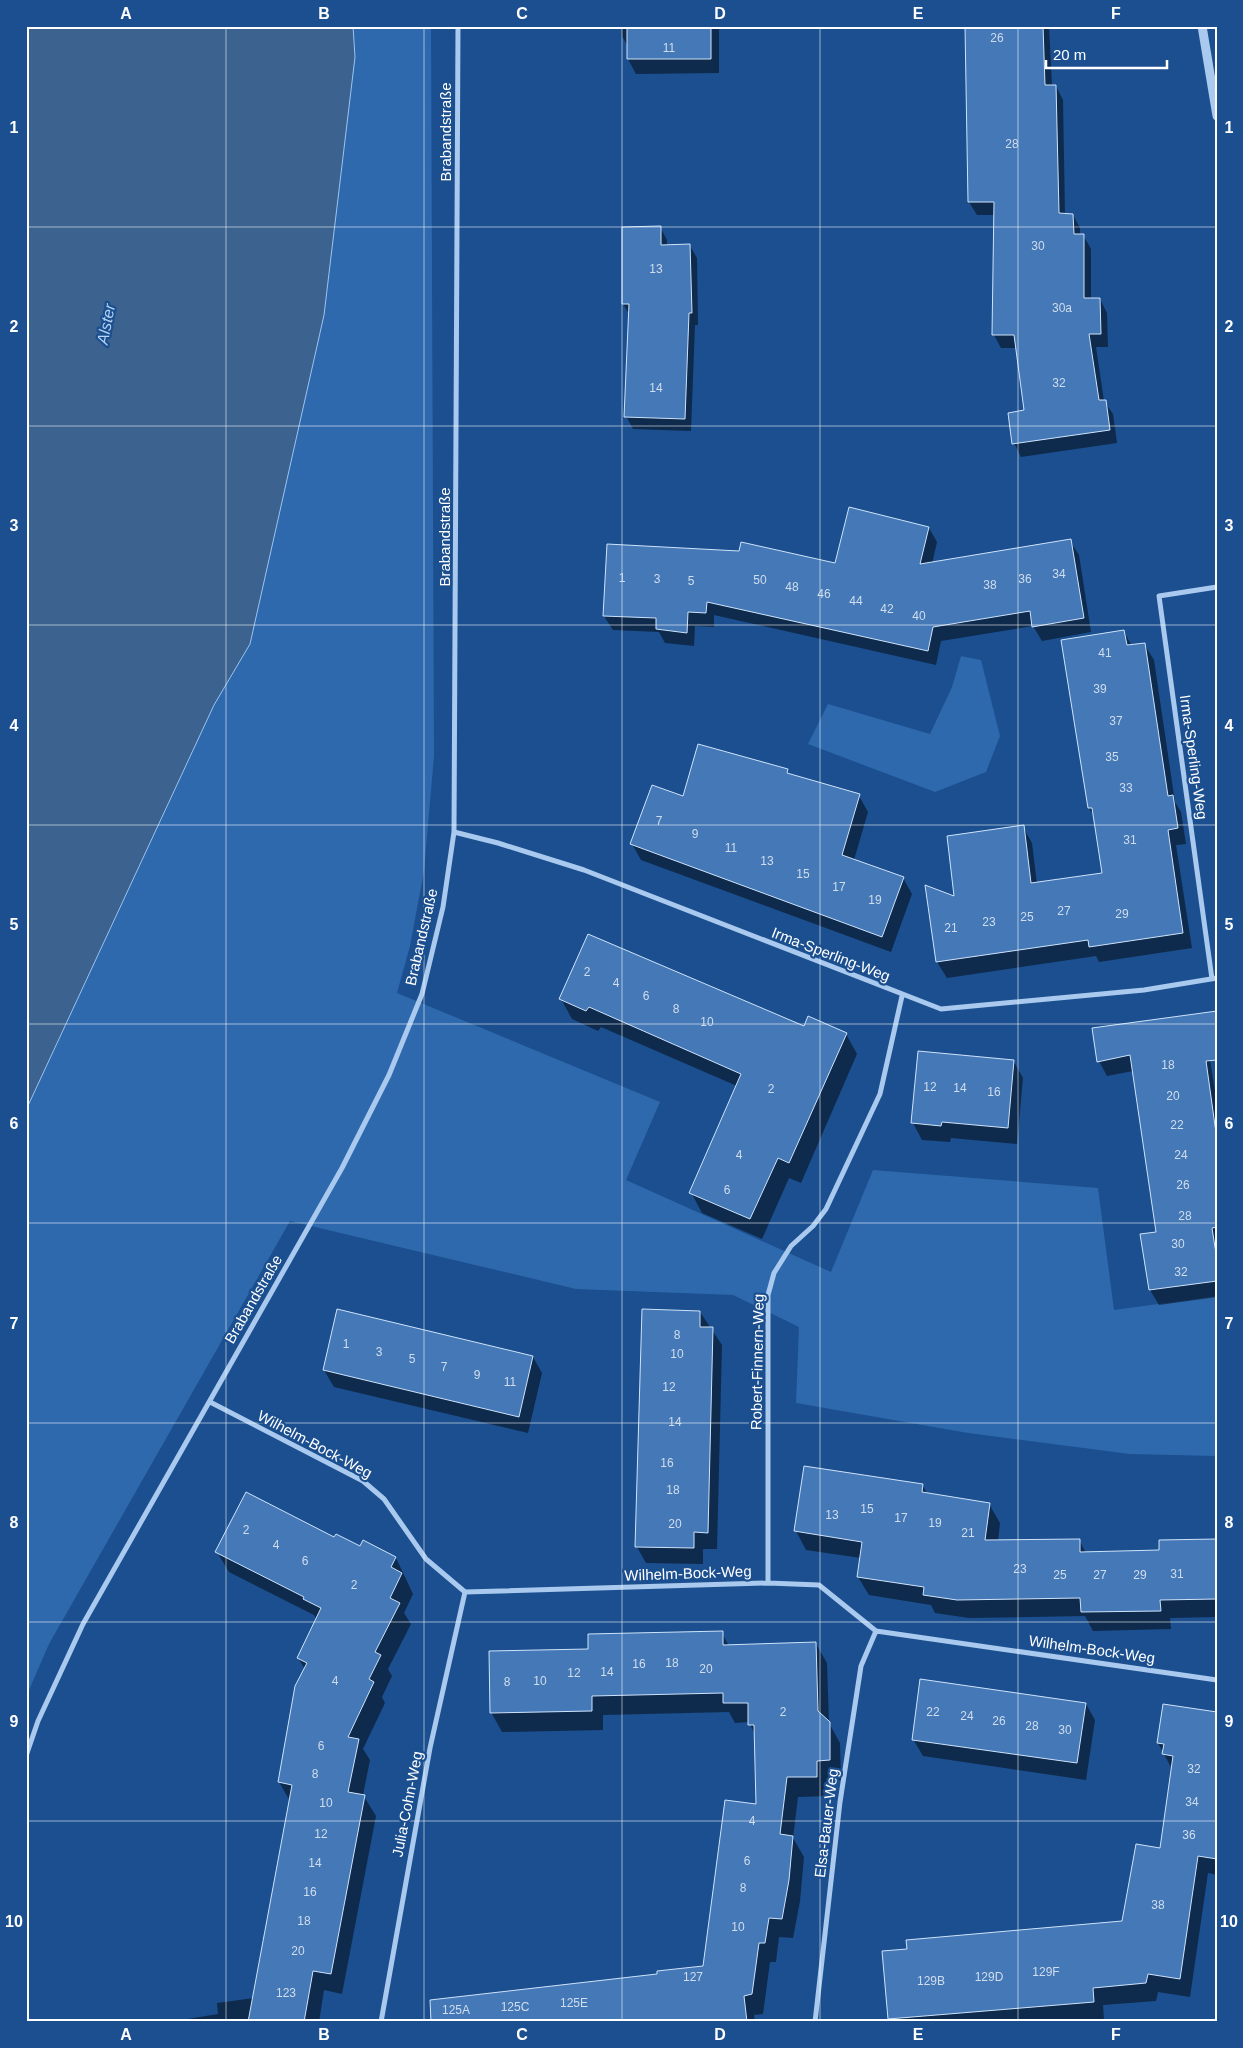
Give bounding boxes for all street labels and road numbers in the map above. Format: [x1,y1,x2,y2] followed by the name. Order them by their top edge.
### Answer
[437,82,454,182] street label: Brabandstraße
[436,487,453,587] street label: Brabandstraße
[1177,694,1211,820] street label: Irma-Sperling-Weg
[402,887,440,987] street label: Brabandstraße
[769,924,893,984] street label: Irma-Sperling-Weg
[221,1252,285,1346] street label: Brabandstraße
[747,1294,767,1430] street label: Robert-Finnern-Weg
[255,1407,375,1481] street label: Wilhelm-Bock-Weg
[624,1562,752,1584] street label: Wilhelm-Bock-Weg
[1028,1632,1156,1666] street label: Wilhelm-Bock-Weg
[388,1750,426,1858] street label: Julia-Cohn-Weg
[811,1767,841,1879] street label: Elsa-Bauer-Weg

